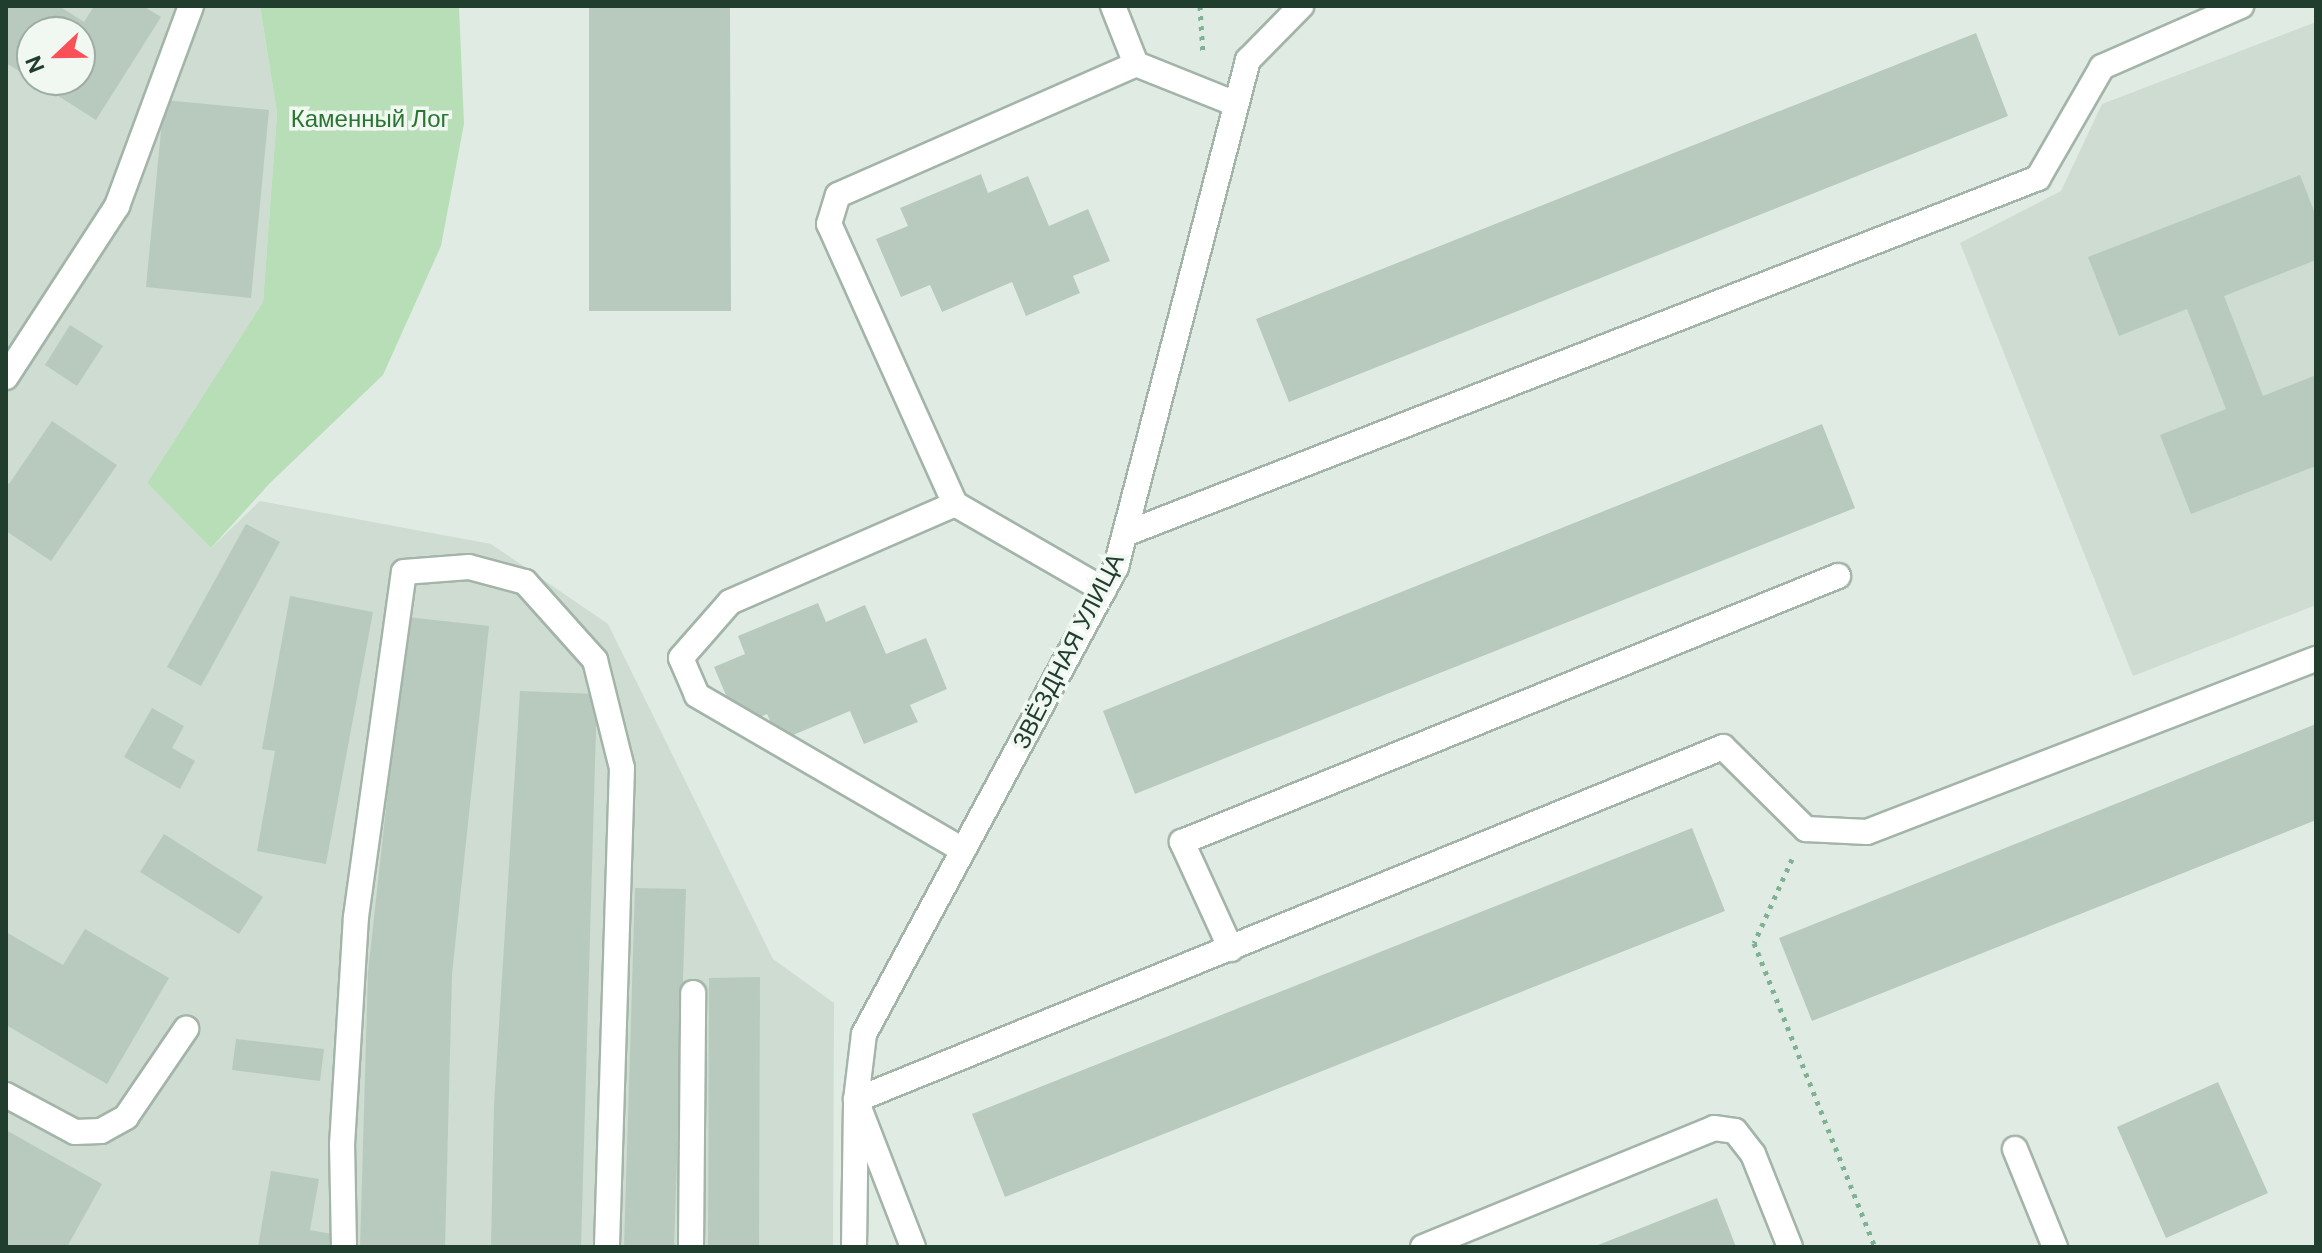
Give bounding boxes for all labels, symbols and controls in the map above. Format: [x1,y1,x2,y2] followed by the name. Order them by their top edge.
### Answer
[16,16,96,96] north arrow
[19,52,52,77] text: N
[291,105,449,133] park label: Каменный Лог
[1006,548,1130,754] street label: ЗВЁЗДНАЯ УЛИЦА

